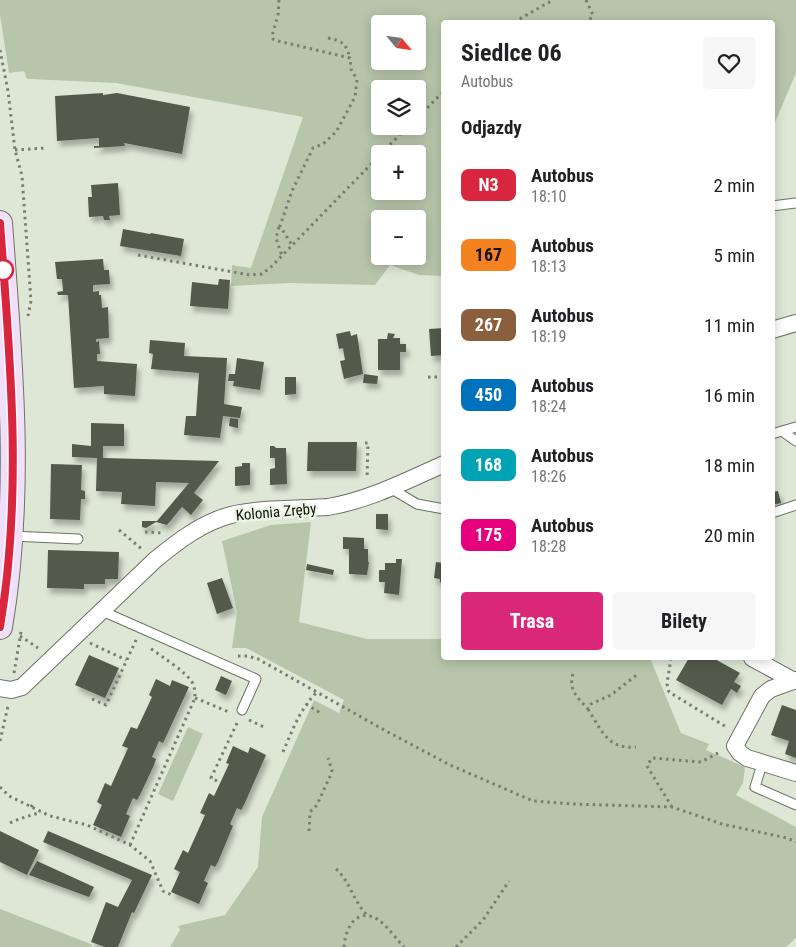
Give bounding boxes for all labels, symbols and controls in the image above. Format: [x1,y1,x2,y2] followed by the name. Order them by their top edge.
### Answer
[371,15,426,70] north arrow
[371,15,426,265] map controls
[703,37,755,89] button: heart
[461,39,562,67] text: Siedlce 06
[461,72,513,91] text: Autobus
[371,80,426,135] button: layers
[461,116,522,139] text: Odjazdy
[371,145,426,200] button: +
[531,164,594,187] text: Autobus
[478,174,499,195] text: N3
[713,174,755,197] text: 2 min
[531,187,566,206] text: 18:10
[371,210,426,265] button: −
[531,234,594,257] text: Autobus
[475,244,502,265] text: 167
[713,244,755,267] text: 5 min
[531,257,566,276] text: 18:13
[0,259,14,281] unlabelled marker
[531,304,594,327] text: Autobus
[475,314,502,335] text: 267
[704,314,755,337] text: 11 min
[531,327,566,346] text: 18:19
[531,374,594,397] text: Autobus
[475,384,502,405] text: 450
[704,384,755,407] text: 16 min
[531,397,566,416] text: 18:24
[531,444,594,467] text: Autobus
[475,454,502,475] text: 168
[704,454,755,477] text: 18 min
[531,467,566,486] text: 18:26
[235,500,317,524] street label: Kolonia Zręby
[531,514,594,537] text: Autobus
[475,524,502,545] text: 175
[704,524,755,547] text: 20 min
[531,537,566,556] text: 18:28
[461,592,603,650] button: Trasa
[613,592,755,650] button: Bilety

